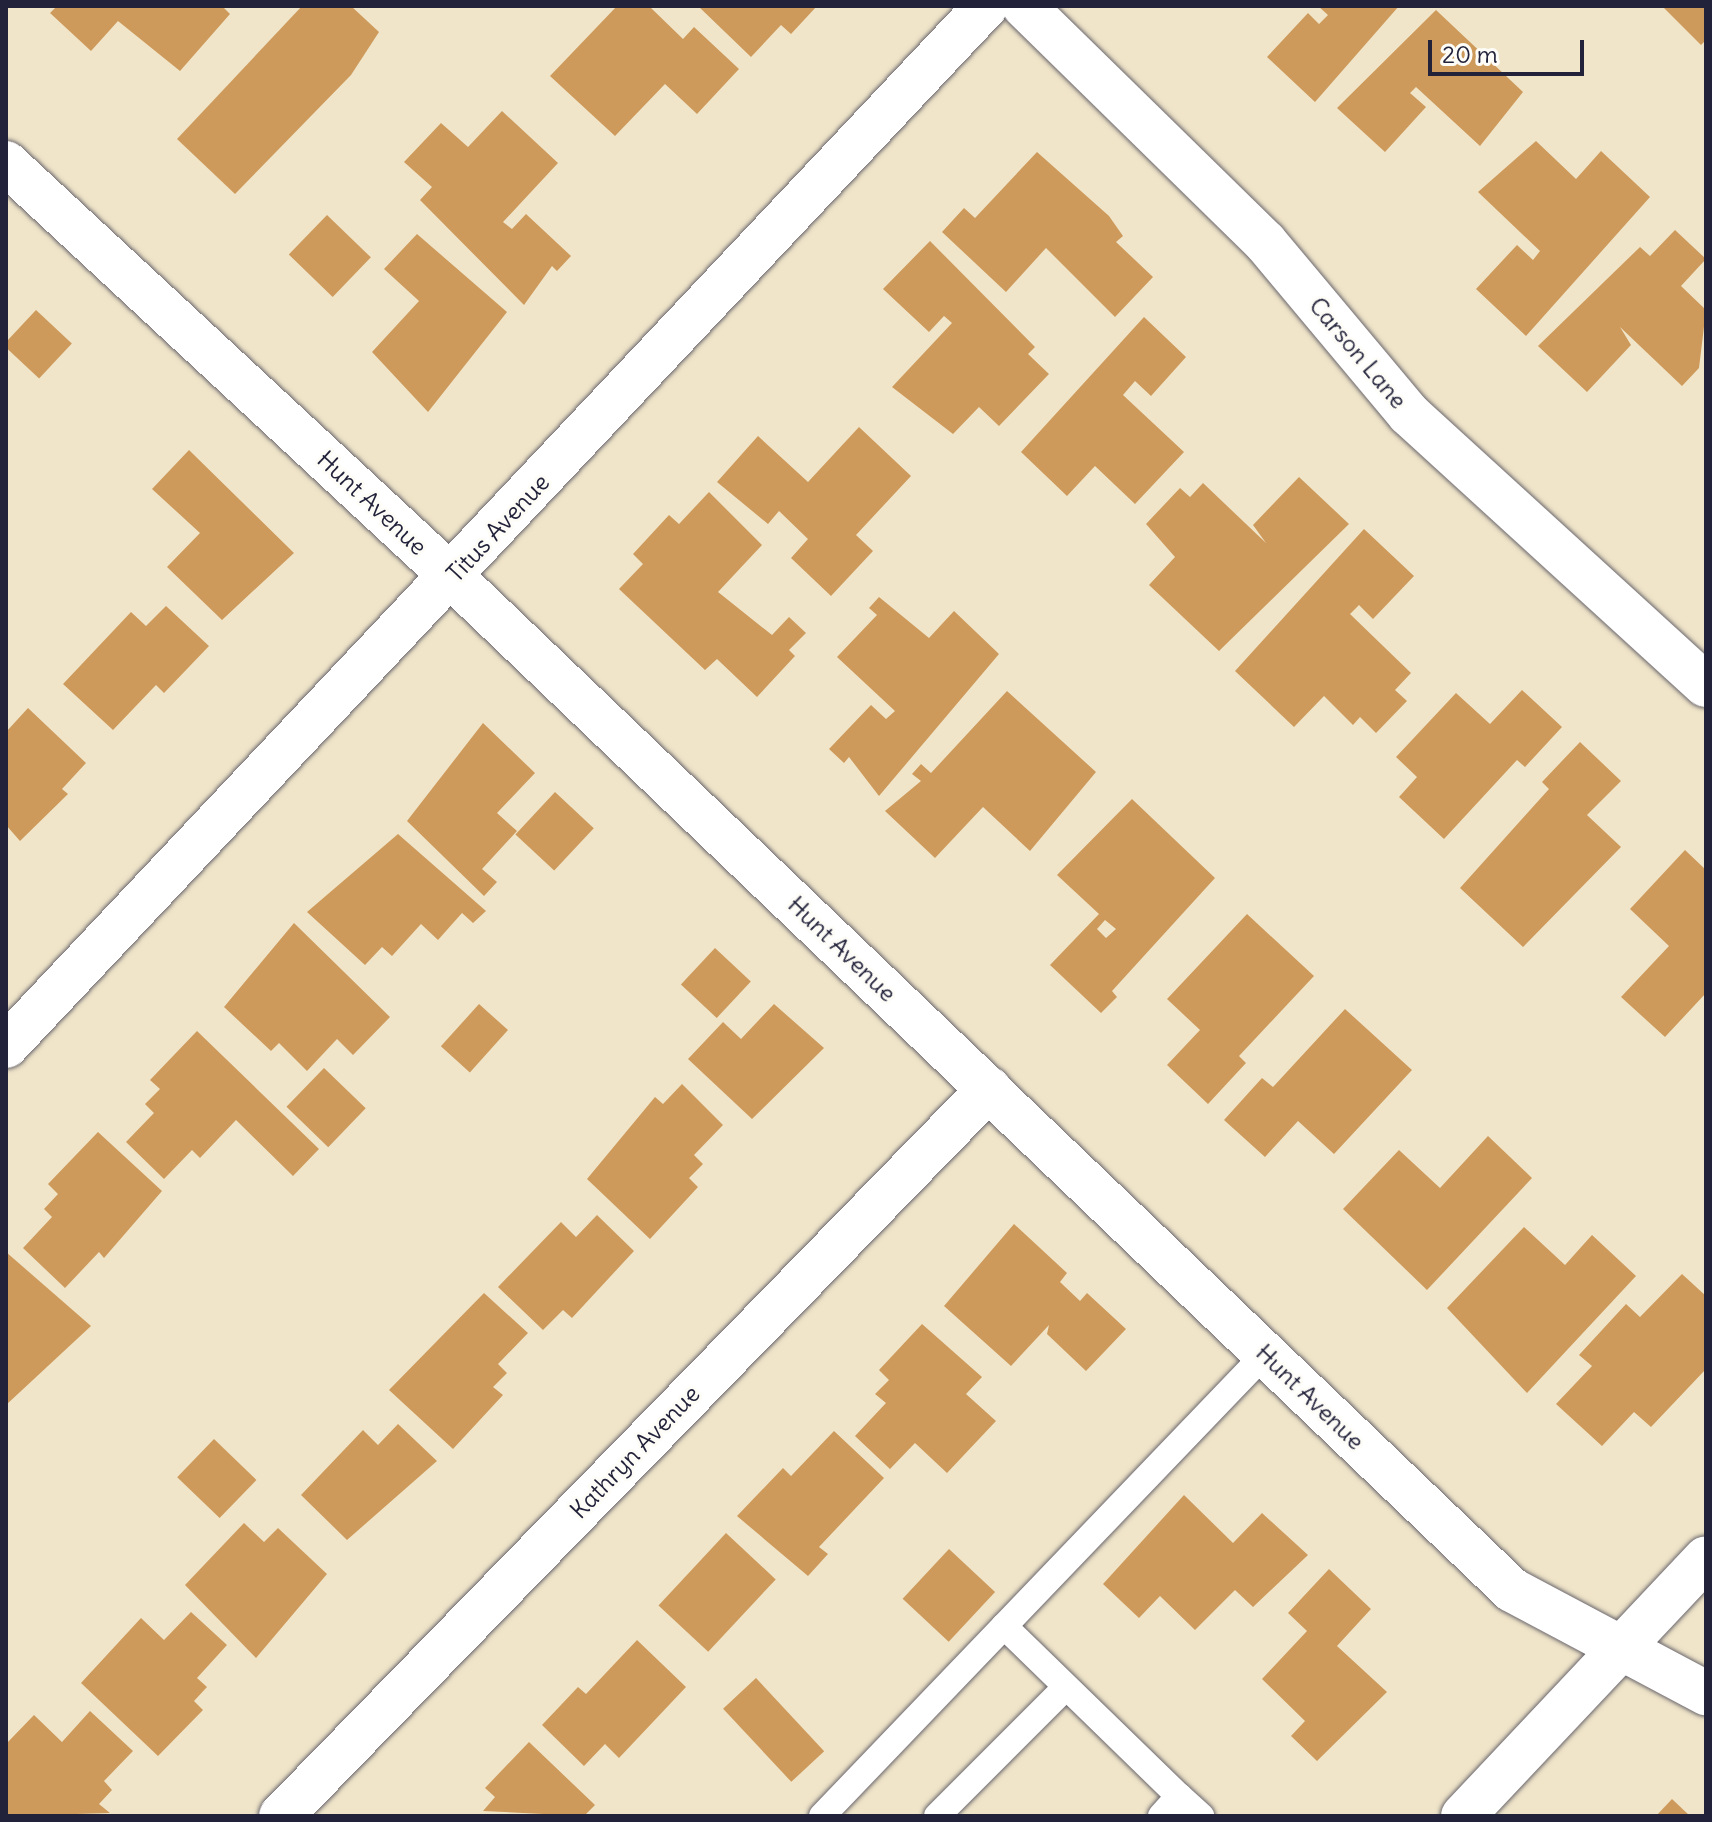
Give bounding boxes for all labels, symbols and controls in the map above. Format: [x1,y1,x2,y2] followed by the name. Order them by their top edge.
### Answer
[1432,24,1588,74] scale bar
[1442,39,1498,69] text: 20 m
[1303,291,1413,415] street label: Carson Lane
[311,445,433,561] street label: Hunt Avenue
[441,468,555,588] street label: Titus Avenue
[782,890,902,1008] street label: Hunt Avenue
[1250,1338,1370,1456] street label: Hunt Avenue
[564,1379,706,1525] street label: Kathryn Avenue

